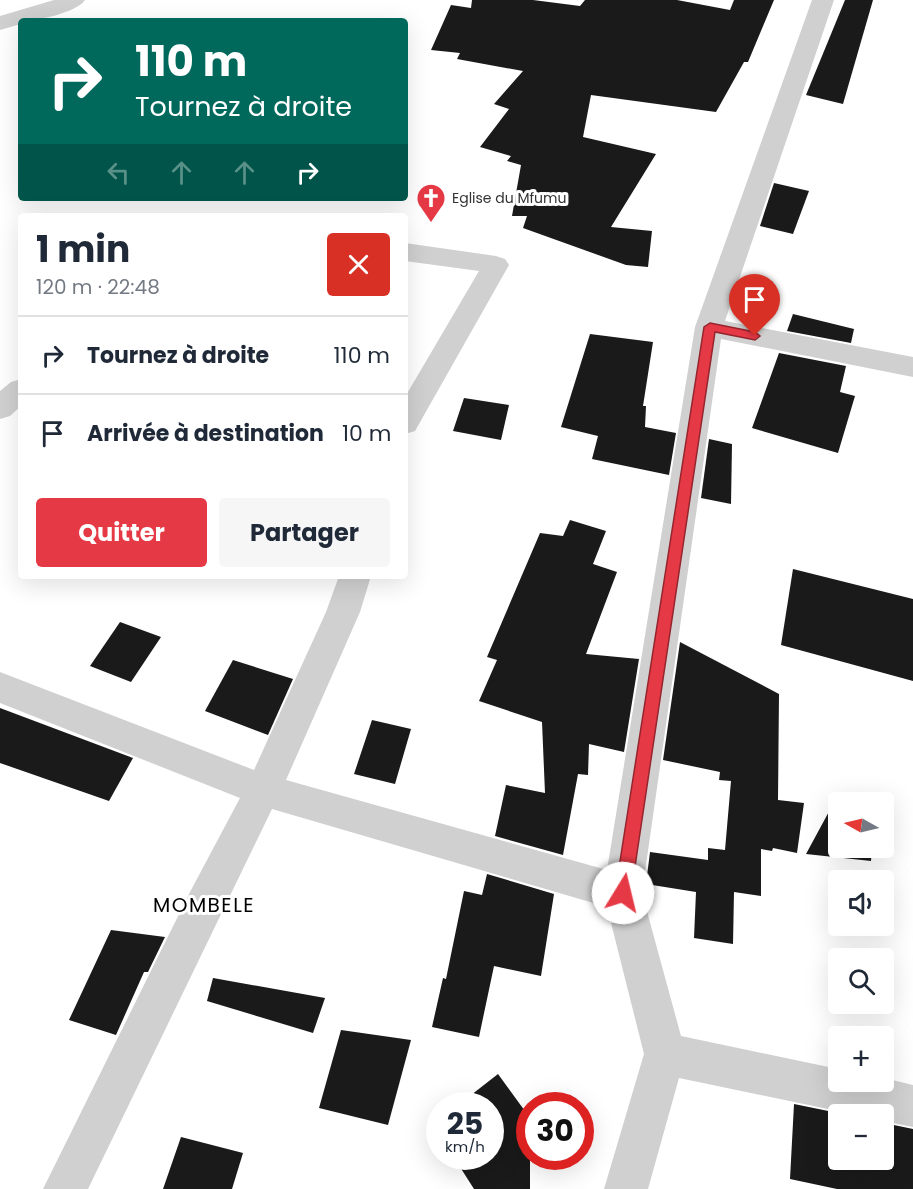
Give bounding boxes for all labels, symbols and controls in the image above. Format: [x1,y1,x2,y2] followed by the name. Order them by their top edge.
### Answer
[135,32,247,91] text: 110 m
[36,42,114,120] icon: right
[135,88,352,125] text: Tournez à droite
[102,156,135,189] icon: left
[165,156,198,189] icon: ahead
[228,156,261,189] icon: ahead
[291,156,324,189] icon: right
[415,182,447,224] church icon: Eglise du Mfumu
[452,188,566,208] place label: Eglise du Mfumu
[36,224,130,275] text: 1 min
[327,233,390,296] button: close
[36,273,160,301] text: 120 m · 22:48
[729,274,780,336] pin
[738,283,771,316] icon: arrive
[36,339,69,372] icon: right
[87,340,269,371] text: Tournez à droite
[334,340,390,371] text: 110 m
[36,417,69,450] icon: arrive
[87,418,324,449] text: Arrivée à destination
[342,418,391,449] text: 10 m
[36,498,207,567] button: Quitter
[219,498,390,567] button: Partager
[828,792,894,858] north arrow
[828,792,894,1170] map controls
[591,861,655,925] position arrow
[828,870,894,936] button: sound
[153,891,255,919] district label: MOMBELE
[828,948,894,1014] button: search
[828,1026,894,1092] button: +
[516,1092,594,1170] speed limit sign: 30
[447,1102,483,1145] text: 25
[828,1104,894,1170] button: −
[445,1136,485,1157] text: km/h

